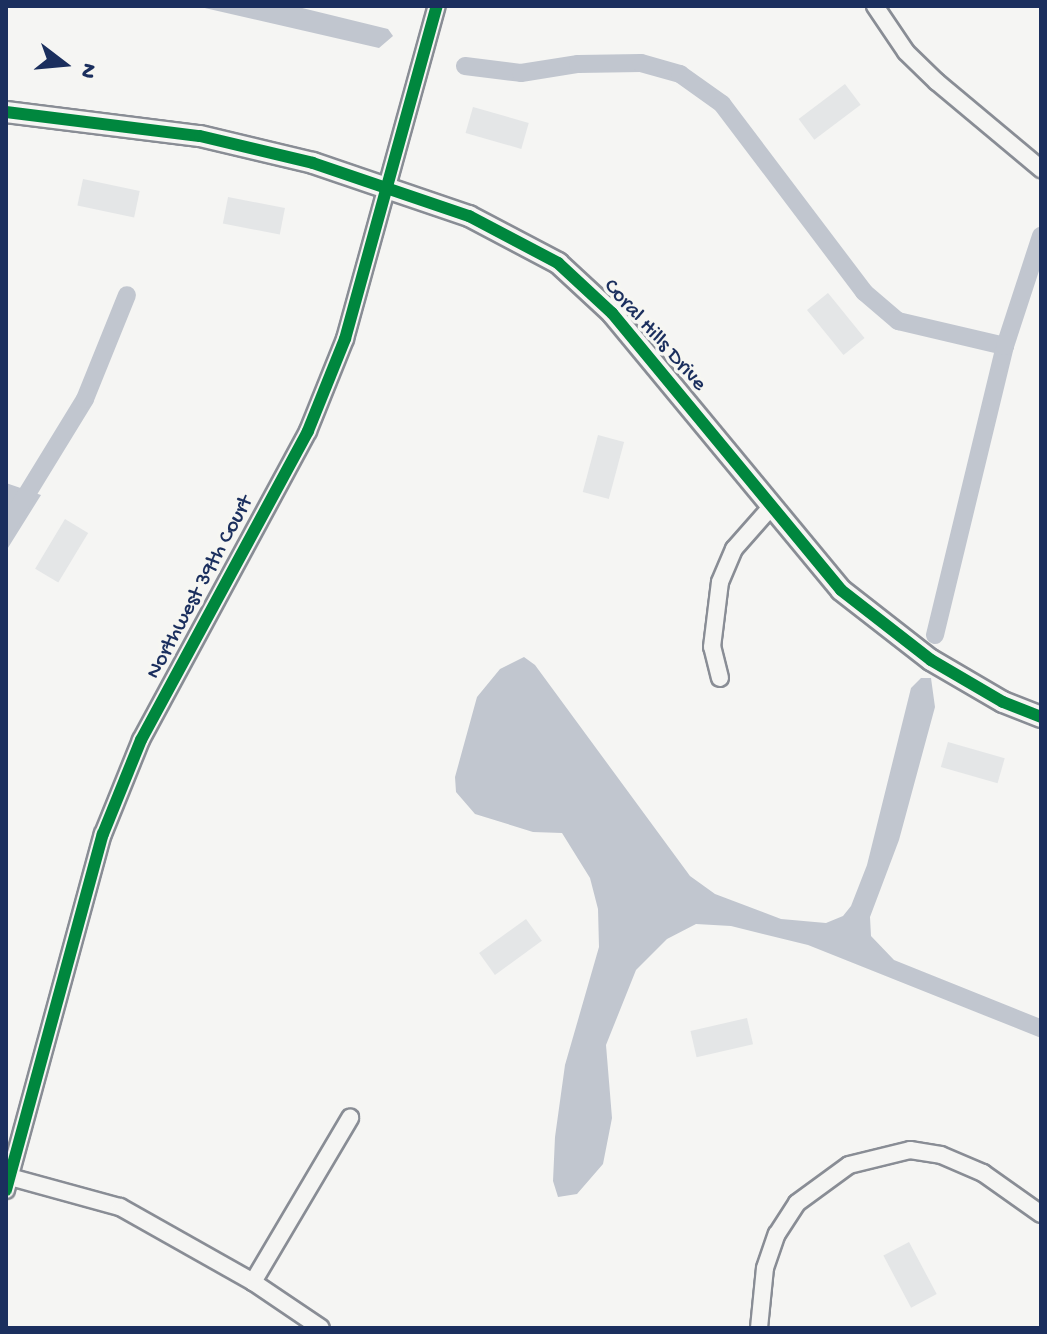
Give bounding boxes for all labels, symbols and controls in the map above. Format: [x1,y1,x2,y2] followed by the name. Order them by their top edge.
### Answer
[24,24,104,104] north arrow
[73,60,102,81] text: N
[597,275,711,397] street label: Coral Hills Drive
[141,492,261,684] street label: Northwest 39th Court

